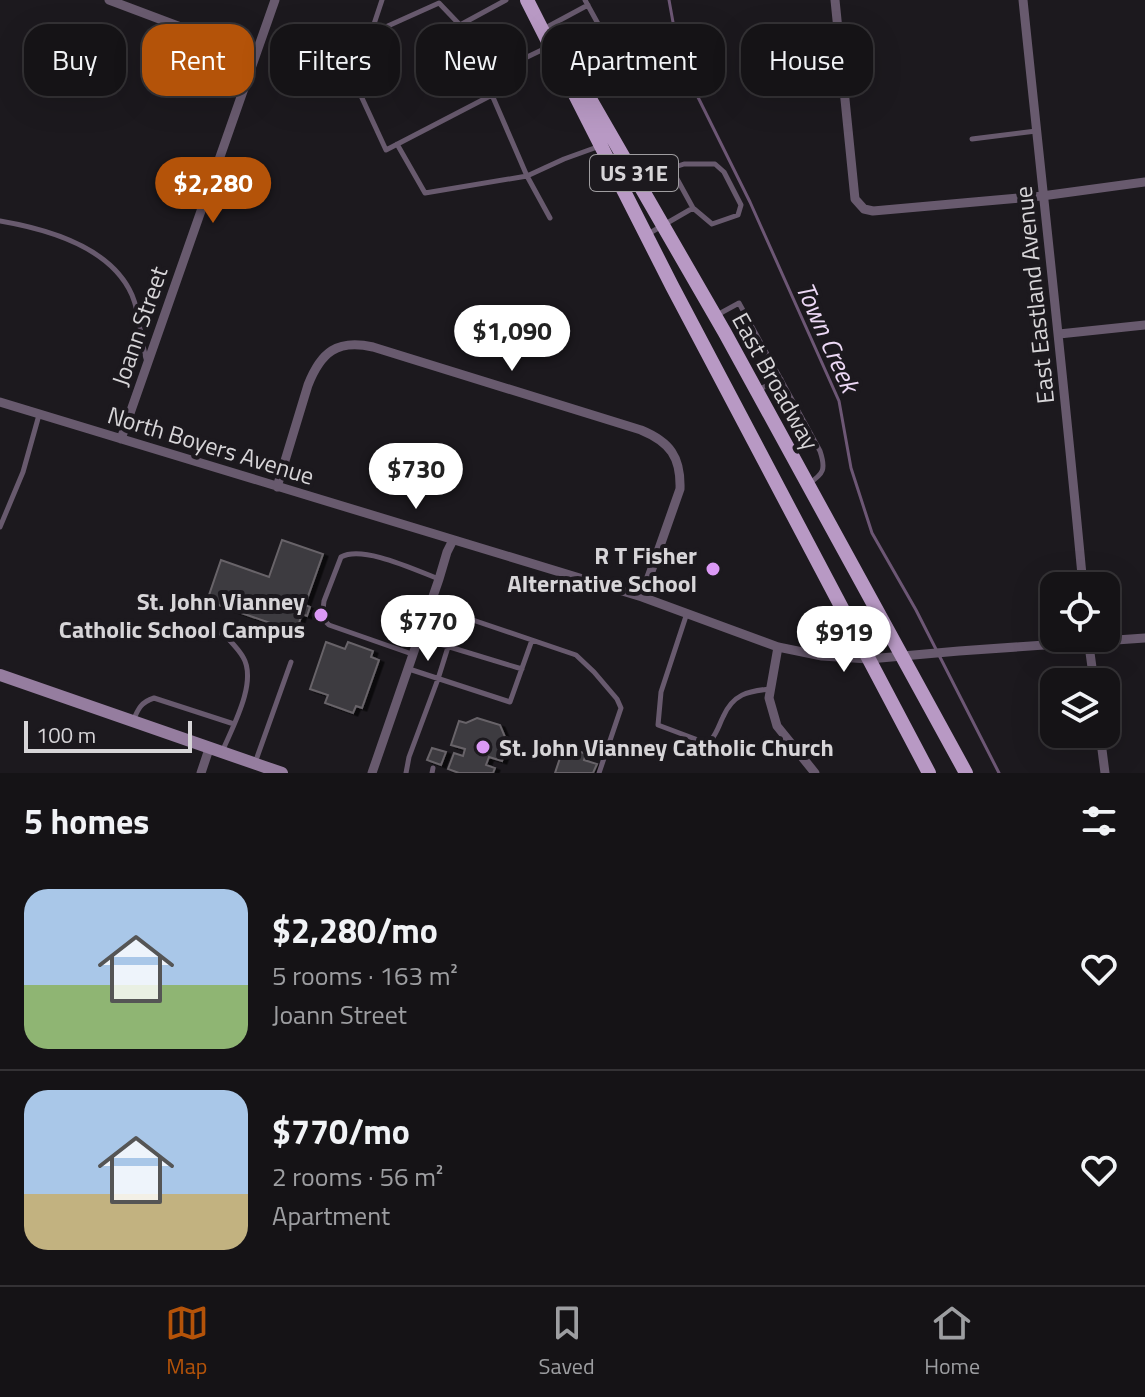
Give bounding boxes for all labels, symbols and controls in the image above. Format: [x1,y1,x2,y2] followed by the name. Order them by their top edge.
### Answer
[24,24,126,96] chip: Buy
[142,24,254,96] chip: Rent
[270,24,400,96] chip: Filters
[416,24,526,96] chip: New
[542,24,725,96] chip: Apartment
[741,24,873,96] chip: House
[590,155,678,191] road number: US 31E
[148,157,278,225] pin: $2,280
[173,163,253,202] text: $2,280
[1005,184,1063,406] street label: East Eastland Avenue
[102,261,176,391] street label: Joann Street
[786,276,871,402] water label: Town Creek
[447,305,577,373] pin: $1,090
[723,306,829,457] street label: East Broadway
[472,311,552,350] text: $1,090
[103,396,319,494] street label: North Boyers Avenue
[369,443,463,511] pin: $730
[387,449,445,488] text: $730
[507,537,697,601] place label: R T Fisher Alternative School
[704,560,722,578] marker: R T Fisher Alternative School
[1040,572,1120,748] map controls
[1040,572,1120,652] button: locate
[59,583,305,647] place label: St. John Vianney Catholic School Campus
[381,595,475,663] pin: $770
[399,601,457,640] text: $770
[312,606,330,624] marker: St. John Vianney Catholic School Campus
[797,606,891,674] pin: $919
[815,612,873,651] text: $919
[1040,668,1120,748] button: layers
[24,717,192,753] scale bar
[36,718,96,752] text: 100 m
[499,729,834,765] place label: St. John Vianney Catholic Church
[474,738,492,756] marker: St. John Vianney Catholic Church
[24,795,149,847] text: 5 homes
[1077,799,1121,843] icon: filters
[272,904,438,956] text: $2,280/mo
[88,921,184,1017] icon: home
[1077,947,1121,991] icon: heart
[272,956,458,995] text: 5 rooms · 163 m²
[272,995,407,1034] text: Joann Street
[272,1105,410,1157] text: $770/mo
[88,1122,184,1218] icon: home
[1077,1148,1121,1192] icon: heart
[272,1157,443,1196] text: 2 rooms · 56 m²
[272,1196,390,1235] text: Apartment
[165,1301,209,1383] tab: Map
[539,1301,595,1383] tab: Saved
[924,1301,980,1383] tab: Home

